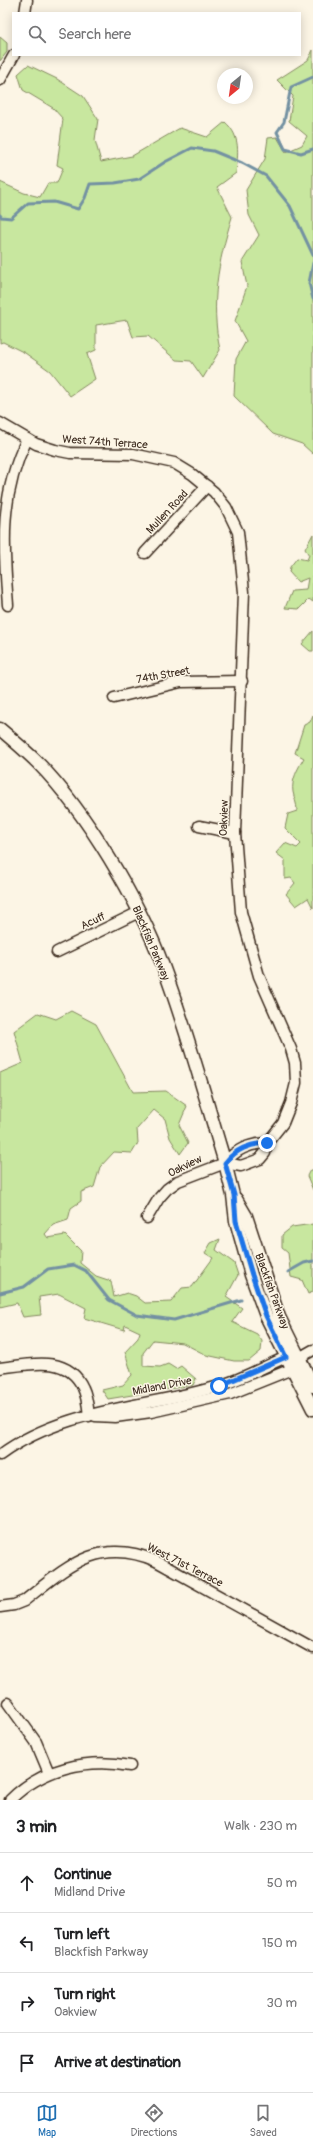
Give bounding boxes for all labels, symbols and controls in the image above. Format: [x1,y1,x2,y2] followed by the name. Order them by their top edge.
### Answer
[12,12,301,56] search box
[26,23,48,45] icon: search
[58,25,131,44] text: Search here
[217,68,253,104] north arrow
[62,433,149,452] street label: West 74th Terrace
[143,487,191,537] street label: Mullen Road
[135,664,191,686] street label: 74th Street
[217,799,231,836] street label: Oakview
[129,904,173,982] street label: Blackfish Parkway
[79,910,107,932] street label: Acuff
[258,1134,276,1152] route end
[166,1152,205,1180] street label: Oakview
[252,1251,292,1331] street label: Blackfish Parkway
[131,1374,193,1398] street label: Midland Drive
[210,1377,228,1395] route start
[145,1540,226,1590] street label: West 71st Terrace
[16,1816,57,1837] text: 3 min
[224,1818,297,1834] text: Walk · 230 m
[54,1865,112,1884] text: Continue
[16,1872,38,1894] icon: ahead
[267,1875,297,1891] text: 50 m
[54,1884,125,1900] text: Midland Drive
[54,1925,110,1944] text: Turn left
[16,1932,38,1954] icon: left
[262,1935,297,1951] text: 150 m
[54,1944,148,1960] text: Blackfish Parkway
[54,1985,115,2004] text: Turn right
[16,1992,38,2014] icon: right
[267,1995,297,2011] text: 30 m
[54,2004,97,2020] text: Oakview
[16,2052,38,2074] icon: arrive
[54,2053,181,2072] text: Arrive at destination
[36,2102,58,2139] tab: Map
[130,2102,177,2139] tab: Directions
[250,2102,277,2139] tab: Saved

